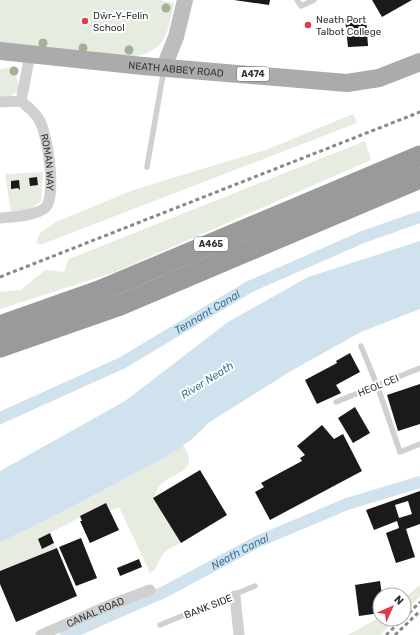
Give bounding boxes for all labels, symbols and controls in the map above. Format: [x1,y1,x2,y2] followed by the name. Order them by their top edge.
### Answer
[93,10,148,34] place label: Dŵr-Y-Felin School
[316,14,382,38] place label: Neath Port Talbot College
[80,16,90,26] marker: Dŵr-Y-Felin School
[303,20,313,30] marker: Neath Port Talbot College
[128,60,224,80] street label: NEATH ABBEY ROAD
[237,67,269,81] road number: A474
[38,133,56,192] street label: ROMAN WAY
[194,237,228,251] road number: A465
[172,288,243,337] water label: Tennant Canal
[178,359,236,402] water label: River Neath
[356,372,401,400] street label: HEOL CEI
[209,531,271,573] water label: Neath Canal
[372,587,412,627] north arrow
[183,592,234,622] street label: BANK SIDE
[391,593,406,608] text: N
[65,595,126,630] street label: CANAL ROAD

